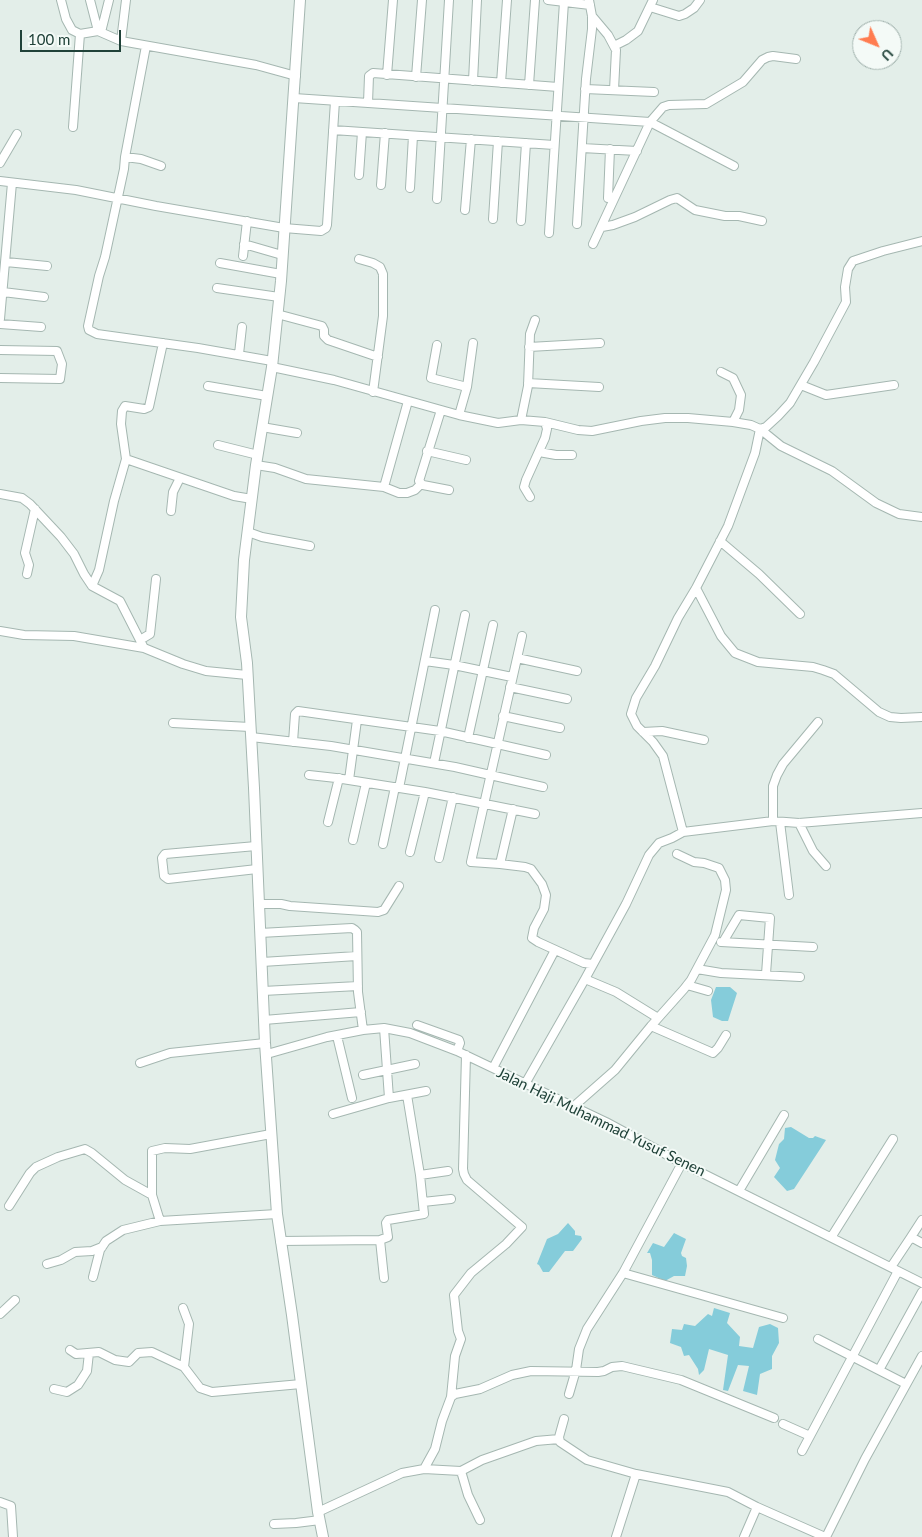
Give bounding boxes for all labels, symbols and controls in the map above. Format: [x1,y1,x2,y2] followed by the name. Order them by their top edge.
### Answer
[22,20,124,52] scale bar
[852,20,902,70] north arrow
[28,30,70,48] text: 100 m
[878,45,897,65] text: U
[494,1064,708,1180] street label: Jalan Haji Muhammad Yusuf Senen

